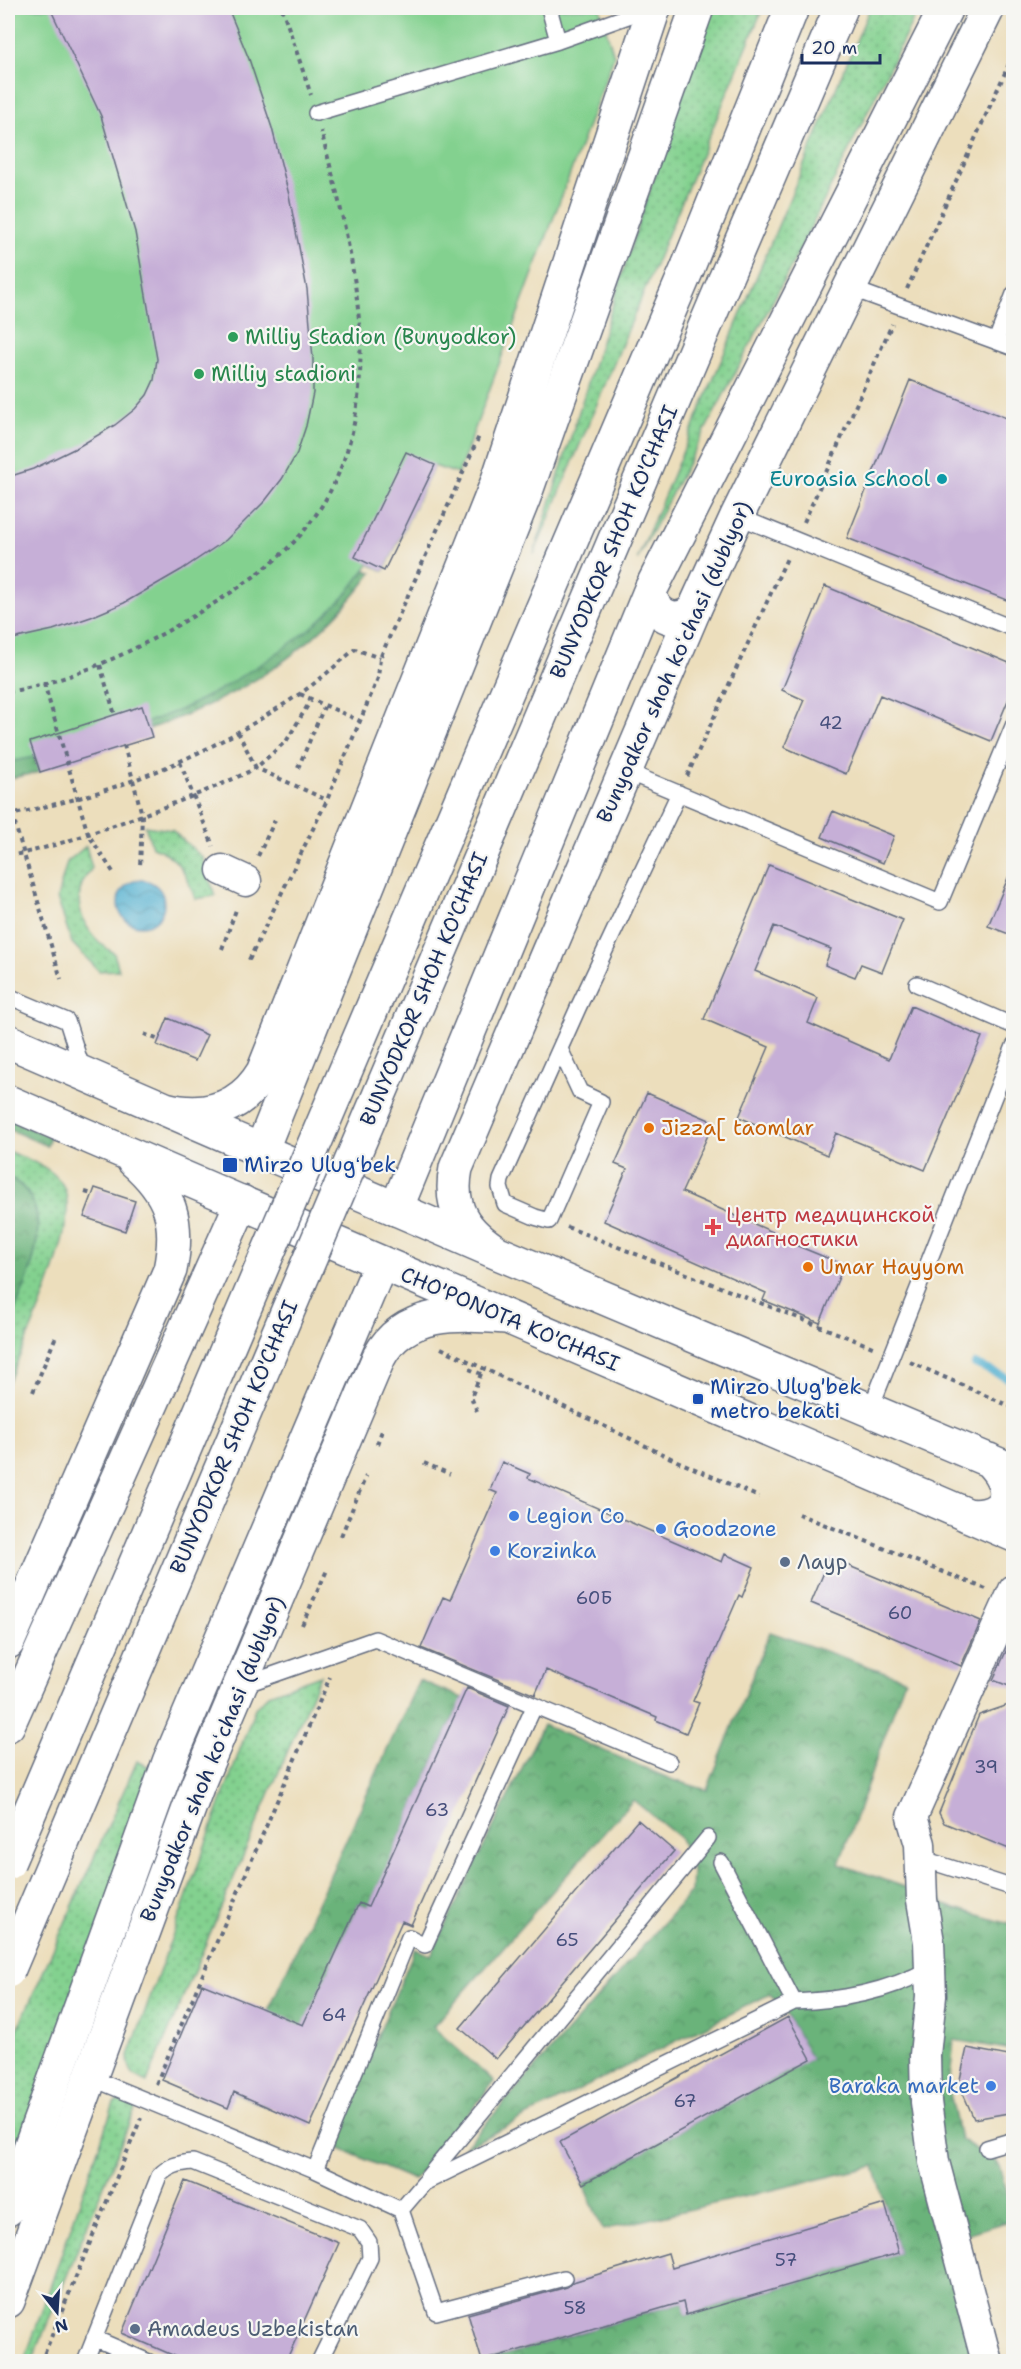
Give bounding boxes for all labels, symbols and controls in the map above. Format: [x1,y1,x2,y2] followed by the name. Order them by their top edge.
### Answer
[802,27,880,65] scale bar
[811,36,857,60] text: 20 m
[245,323,516,351] place label: Milliy Stadion (Bunyodkor)
[226,330,240,344] marker: Milliy Stadion (Bunyodkor)
[211,360,356,388] place label: Milliy stadioni
[192,367,206,381] marker: Milliy stadioni
[544,401,684,683] street label: BUNYODKOR SHOH KO'CHASI
[769,465,931,493] place label: Euroasia School
[935,472,949,486] marker: Euroasia School
[590,497,758,827] street label: Bunyodkor shoh koʻchasi (dublyor)
[819,711,843,735] house number: 42
[354,848,494,1130] street label: BUNYODKOR SHOH KO'CHASI
[661,1114,814,1142] place label: Jizza[ taomlar
[642,1121,656,1135] marker: Jizza[ taomlar
[244,1151,396,1179] place label: Mirzo Ulugʻbek
[221,1156,239,1174] marker: Mirzo Ulugʻbek
[726,1201,935,1253] place label: Центр медицинской диагностики
[704,1218,722,1236] marker: Центр медицинской диагностики
[820,1253,964,1281] place label: Umar Hayyom
[396,1260,624,1378] street label: CHO'PONOTA KO'CHASI
[801,1260,815,1274] marker: Umar Hayyom
[164,1296,304,1578] street label: BUNYODKOR SHOH KO'CHASI
[710,1373,861,1425] place label: Mirzo Ulug'bek metro bekati
[691,1392,705,1406] marker: Mirzo Ulug'bek metro bekati
[526,1502,625,1530] place label: Legion Co
[507,1509,521,1523] marker: Legion Co
[673,1515,777,1543] place label: Goodzone
[654,1522,668,1536] marker: Goodzone
[507,1537,596,1565] place label: Korzinka
[488,1544,502,1558] marker: Korzinka
[797,1548,847,1576] place label: Лаур
[778,1555,792,1569] marker: Лаур
[576,1586,612,1610] house number: 60Б
[134,1592,290,1926] street label: Bunyodkor shoh koʻchasi (dublyor)
[888,1601,912,1625] house number: 60
[974,1755,998,1779] house number: 39
[425,1798,449,1822] house number: 63
[556,1928,578,1952] house number: 65
[322,2003,346,2027] house number: 64
[829,2072,979,2100] place label: Baraka market
[984,2079,998,2093] marker: Baraka market
[673,2089,697,2113] house number: 67
[775,2248,797,2272] house number: 57
[27,2282,87,2342] north arrow
[563,2296,587,2320] house number: 58
[52,2314,70,2338] text: N
[147,2315,359,2343] place label: Amadeus Uzbekistan
[128,2322,142,2336] marker: Amadeus Uzbekistan

